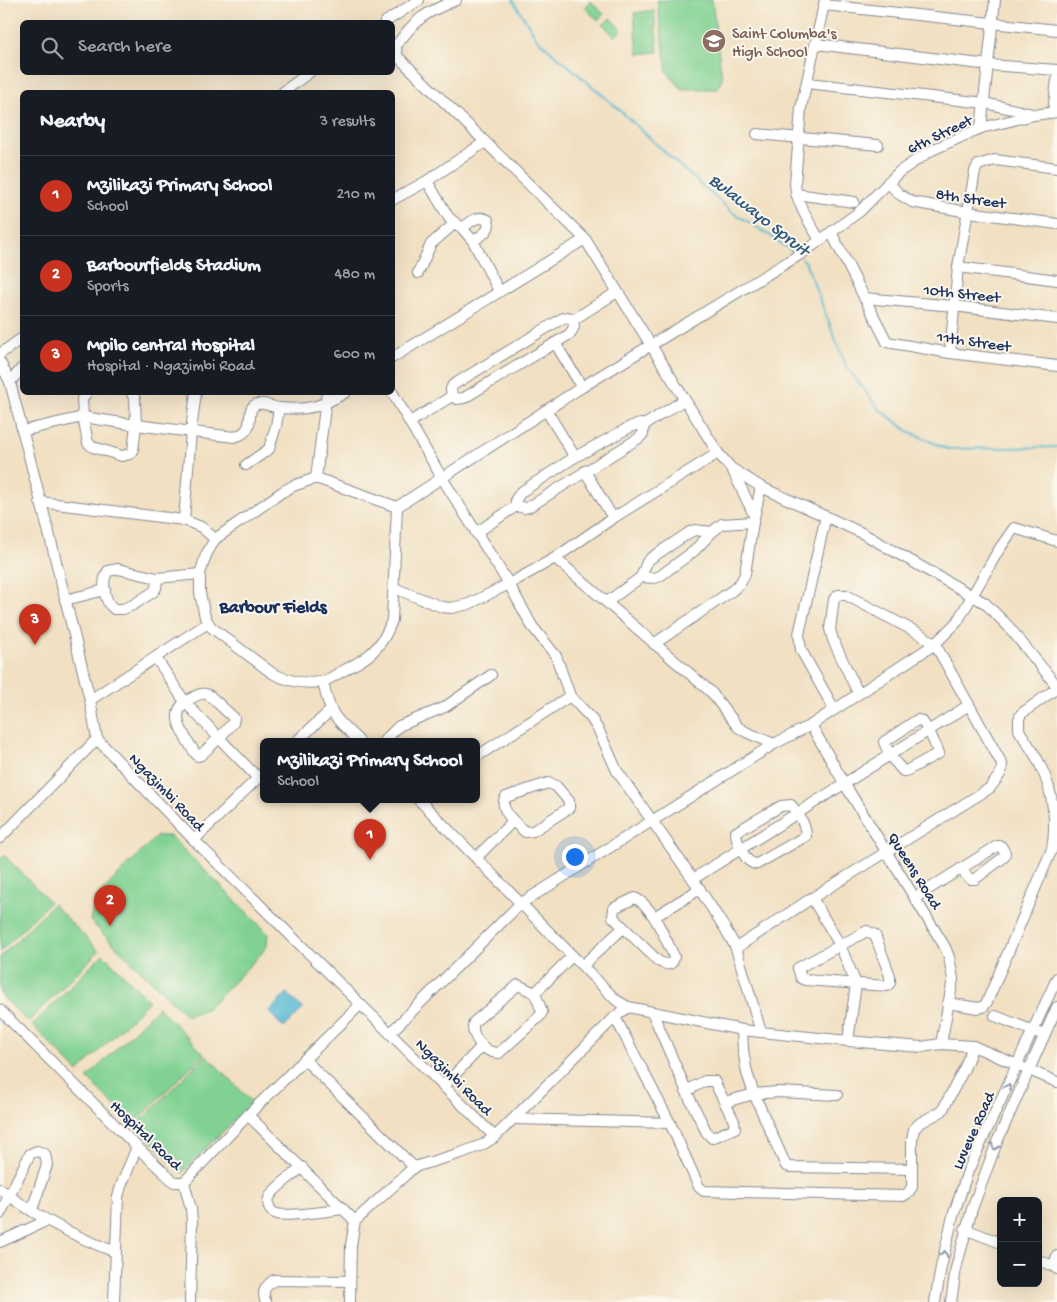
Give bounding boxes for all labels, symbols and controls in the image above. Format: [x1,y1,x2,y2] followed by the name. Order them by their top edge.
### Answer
[20,20,395,75] search box
[732,26,837,63] place label: Saint Columba's High School
[701,28,727,54] school or university icon: Saint Columba's High School
[38,34,66,62] icon: search
[78,36,172,59] text: Search here
[40,110,105,135] text: Nearby
[905,112,977,160] street label: 6th Street
[320,113,375,132] text: 3 results
[704,170,816,264] water label: Bulawayo Spruit
[87,175,272,198] text: Mzilikazi Primary School
[53,186,59,205] text: 1
[336,186,375,205] text: 210 m
[934,186,1008,215] street label: 8th Street
[87,198,129,217] text: School
[87,255,261,278] text: Barbourfields Stadium
[52,266,60,285] text: 2
[334,266,375,285] text: 480 m
[87,278,129,297] text: Sports
[921,282,1002,309] street label: 10th Street
[934,329,1013,358] street label: 11th Street
[87,335,255,358] text: Mpilo central Hospital
[52,346,60,365] text: 3
[334,346,375,365] text: 600 m
[87,358,254,377] text: Hospital · Ngazimbi Road
[218,598,328,619] district label: Barbour Fields
[19,604,51,645] pin: 3
[260,738,480,803] popup
[277,750,463,773] text: Mzilikazi Primary School
[124,751,209,838] street label: Ngazimbi Road
[277,773,319,792] text: School
[354,819,386,860] pin: 1
[882,830,945,915] street label: Queens Road
[562,844,588,870] your location
[94,885,126,926] pin: 2
[410,1036,496,1122] street label: Ngazimbi Road
[1002,1083,1012,1092] one-way arrow
[950,1088,1001,1173] street label: Luveve Road
[105,1098,186,1177] street label: Hospital Road
[991,1143,1001,1151] one-way arrow
[997,1197,1042,1287] map controls
[997,1197,1042,1242] button: +
[997,1242,1042,1287] button: −
[938,1250,949,1259] one-way arrow

